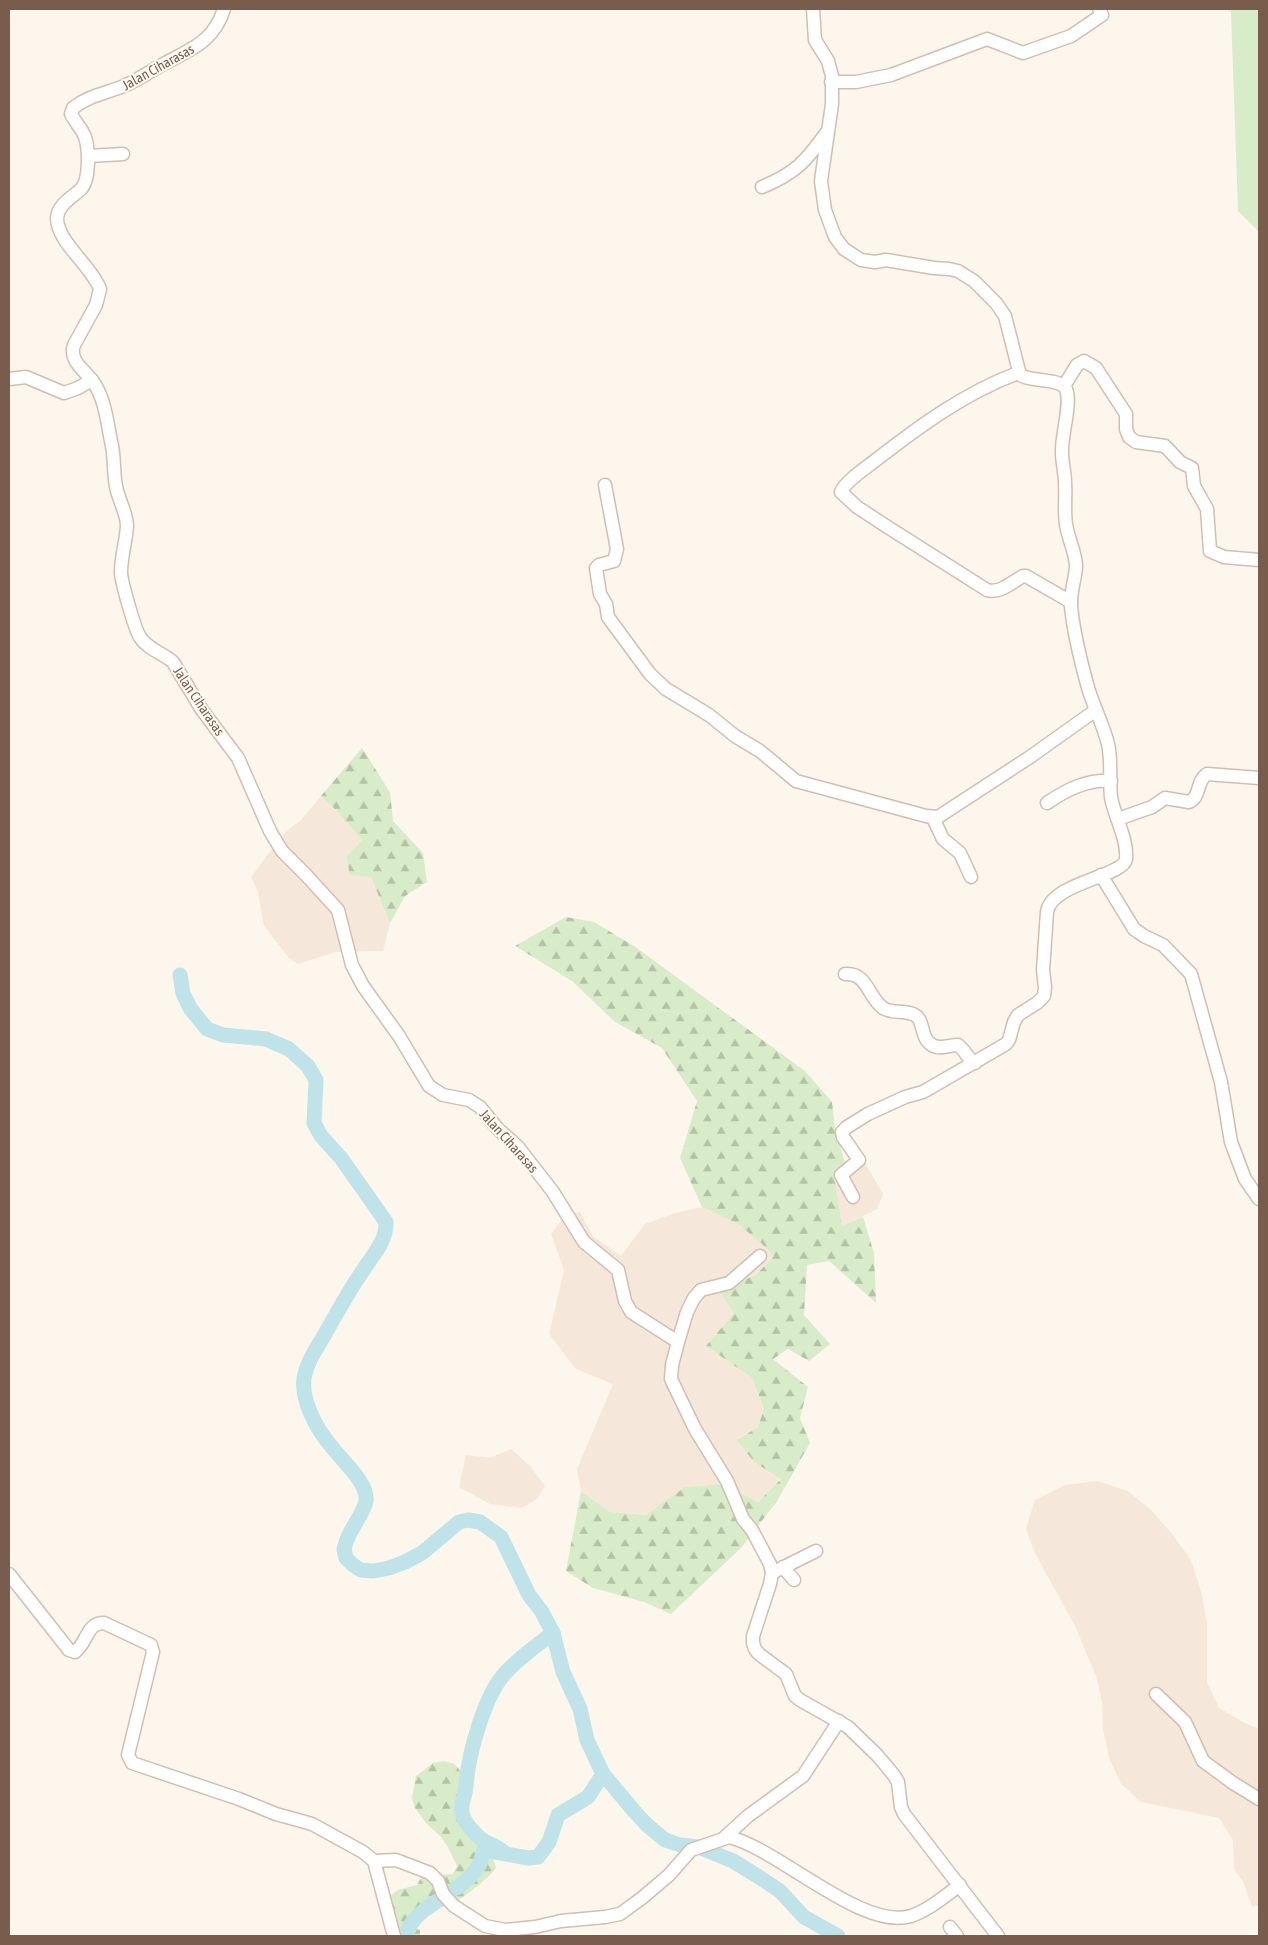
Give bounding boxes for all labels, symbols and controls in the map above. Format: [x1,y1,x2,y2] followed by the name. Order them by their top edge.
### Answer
[119,41,197,93] street label: Jalan Ciharasas
[170,664,228,738] street label: Jalan Ciharasas
[476,1106,542,1176] street label: Jalan Ciharasas

